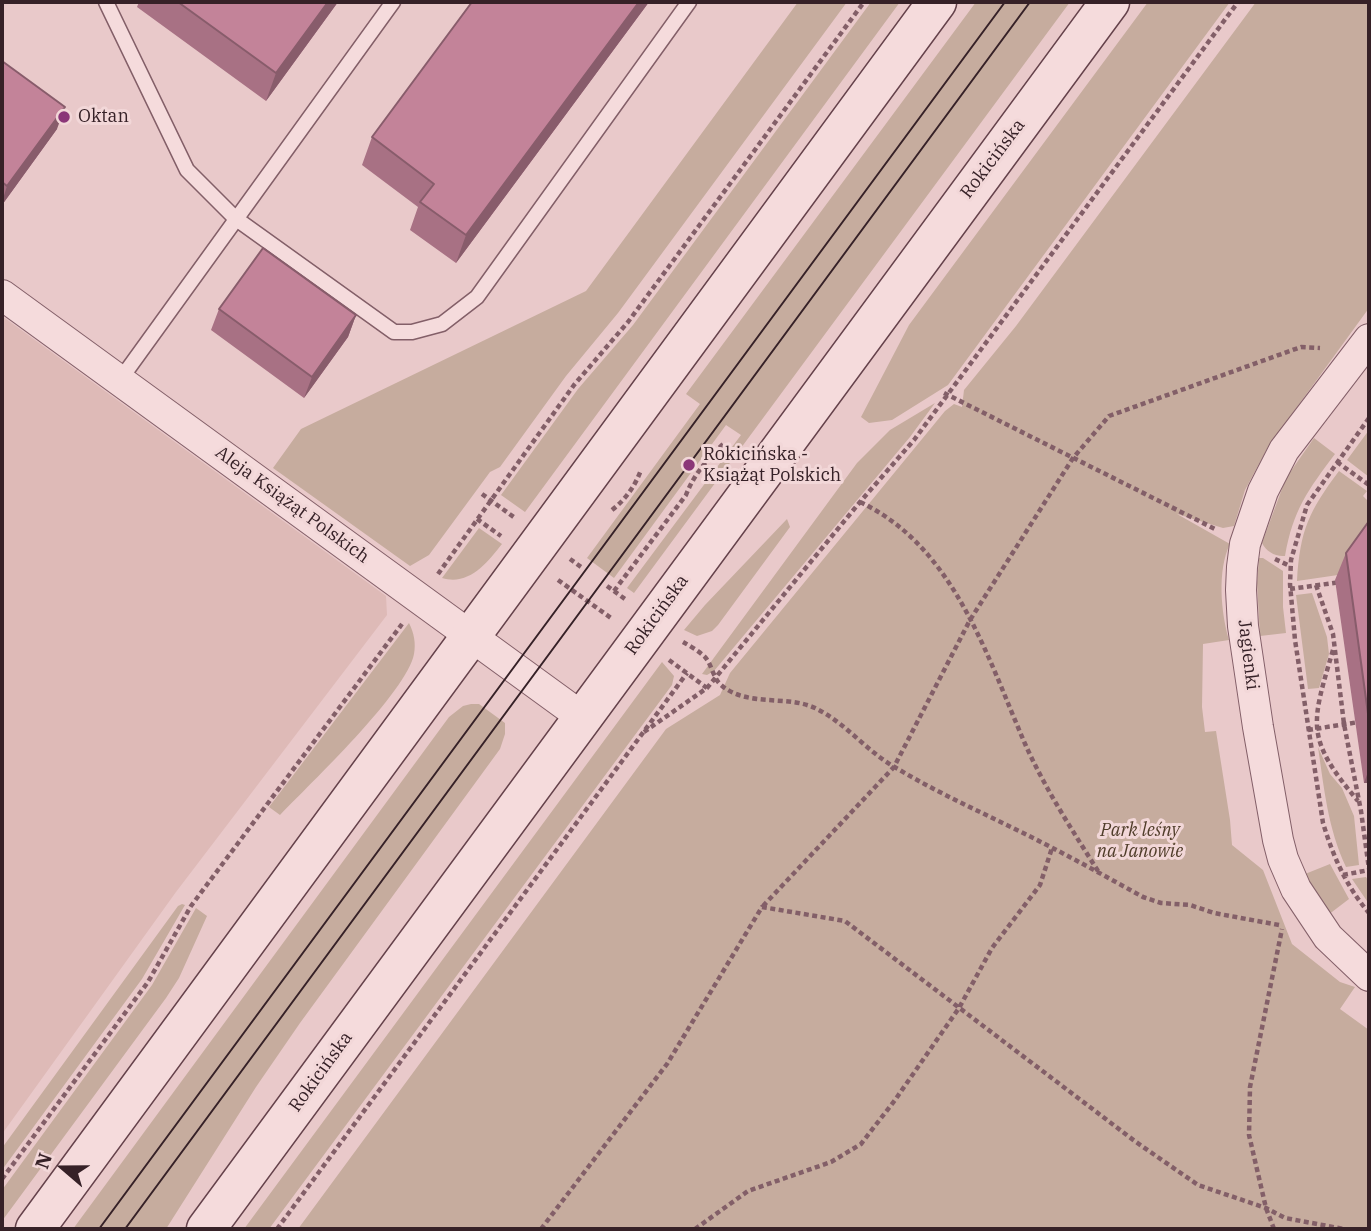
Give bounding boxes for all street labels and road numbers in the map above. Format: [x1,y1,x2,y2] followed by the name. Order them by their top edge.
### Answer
[956,115,1030,203] street label: Rokicińska
[211,442,373,568] street label: Aleja Książąt Polskich
[621,571,693,659] street label: Rokicińska
[1233,619,1263,691] street label: Jagienki
[285,1028,357,1116] street label: Rokicińska

